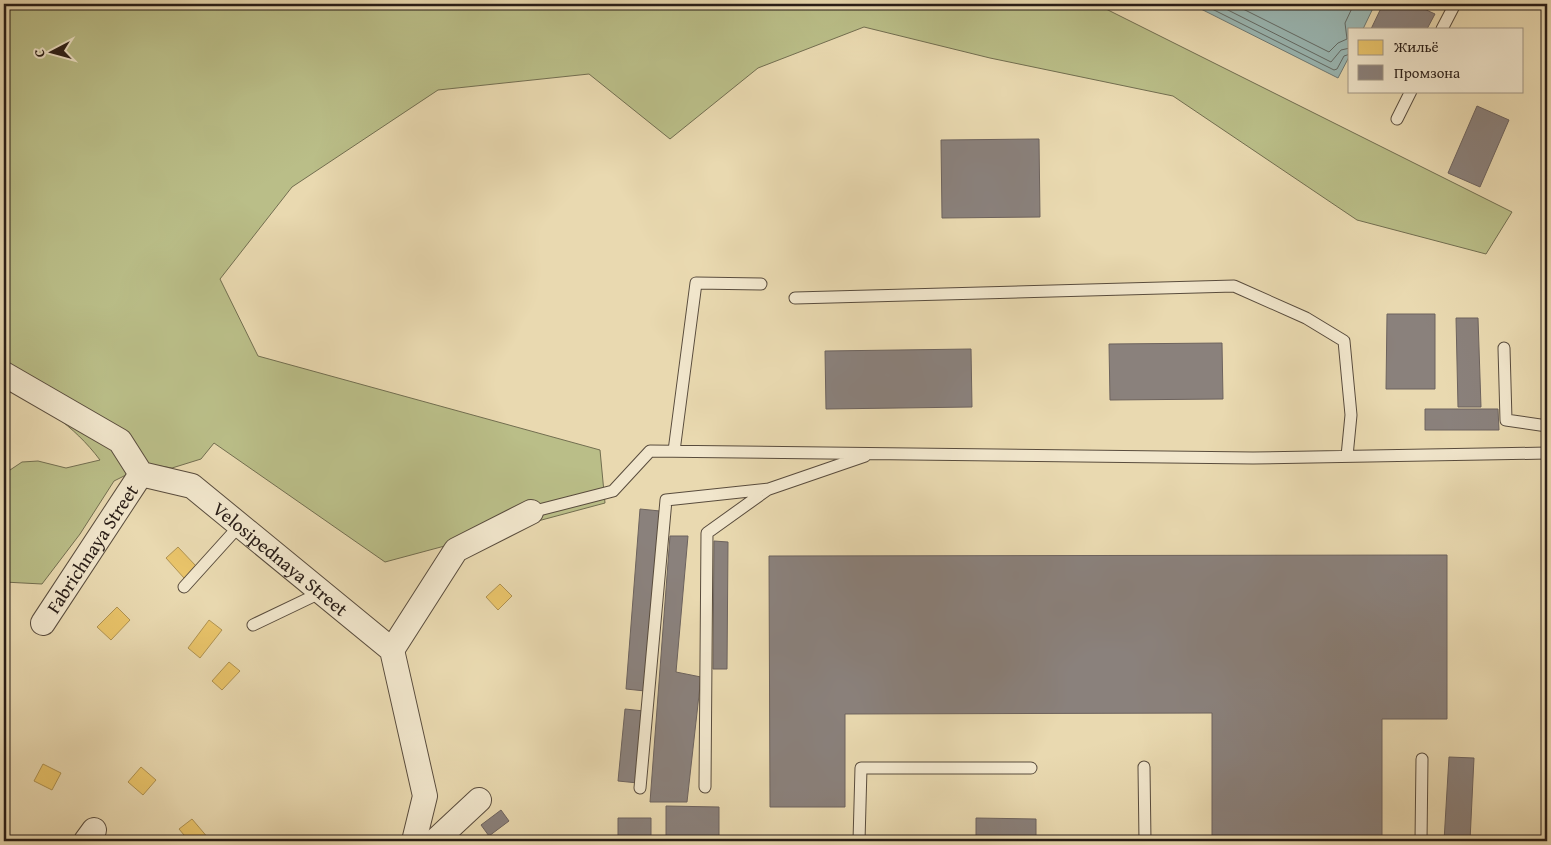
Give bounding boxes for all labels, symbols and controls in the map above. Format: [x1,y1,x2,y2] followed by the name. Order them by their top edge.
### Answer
[28,28,78,78] north arrow
[1348,28,1524,92] legend
[1393,36,1439,57] text: Жильё
[29,48,49,58] text: С
[1394,62,1461,83] text: Промзона
[39,478,145,619] street label: Fabrichnaya Street
[207,495,354,623] street label: Velosipednaya Street

